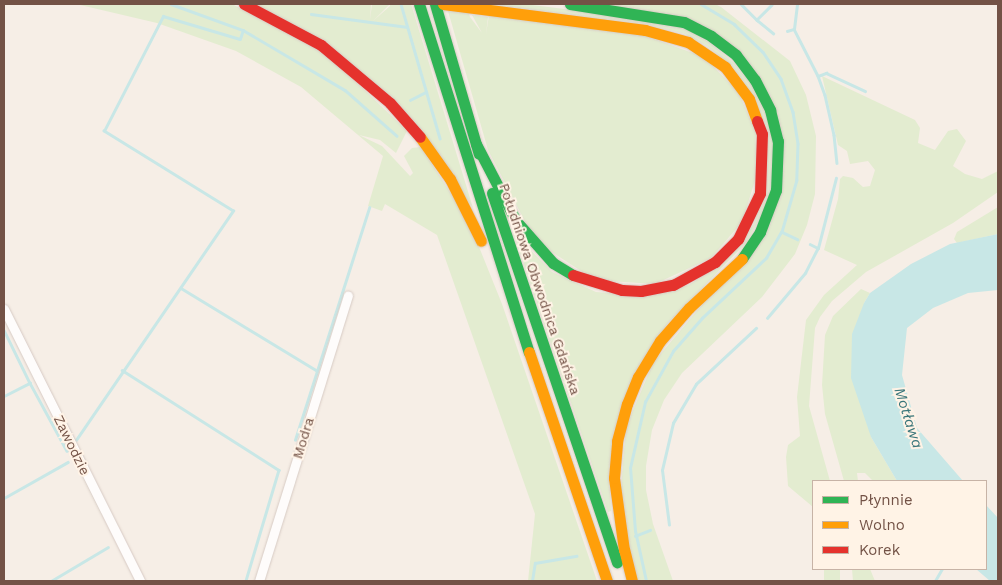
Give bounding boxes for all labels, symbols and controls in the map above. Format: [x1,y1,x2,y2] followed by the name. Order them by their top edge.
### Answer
[496,181,584,397] street label: Południowa Obwodnica Gdańska
[890,385,926,451] water label: Motława
[50,412,94,478] street label: Zawodzie
[289,415,317,461] street label: Modra
[812,480,987,570] legend
[859,491,913,509] text: Płynnie
[859,516,905,534] text: Wolno
[859,541,900,559] text: Korek

